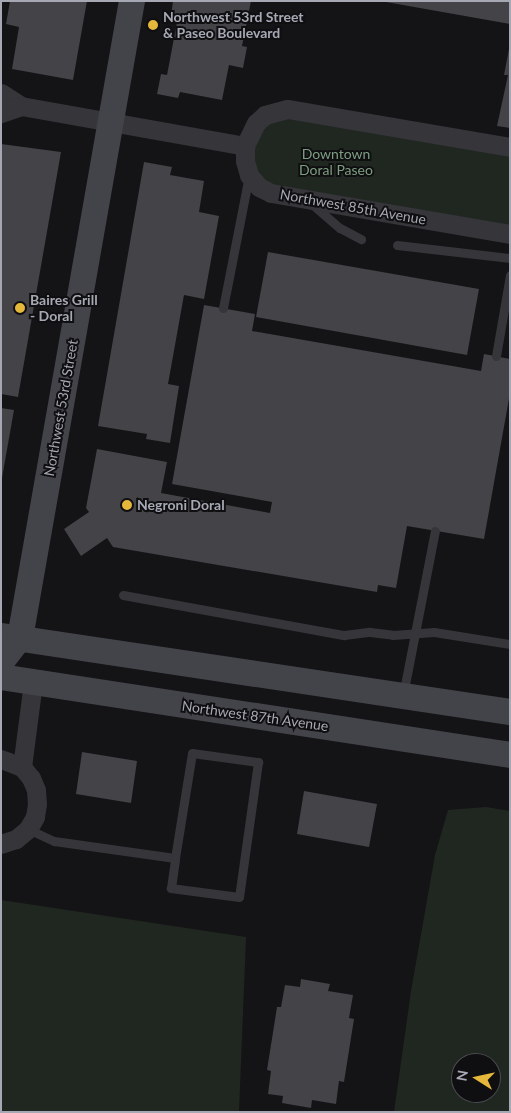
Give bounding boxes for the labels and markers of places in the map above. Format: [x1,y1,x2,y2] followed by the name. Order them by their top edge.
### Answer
[163,9,304,41] place label: Northwest 53rd Street & Paseo Boulevard
[147,19,159,31] marker: Northwest 53rd Street & Paseo Boulevard
[30,292,98,324] place label: Baires Grill - Doral
[14,302,26,314] marker: Baires Grill - Doral
[137,497,225,513] place label: Negroni Doral
[121,499,133,511] marker: Negroni Doral

